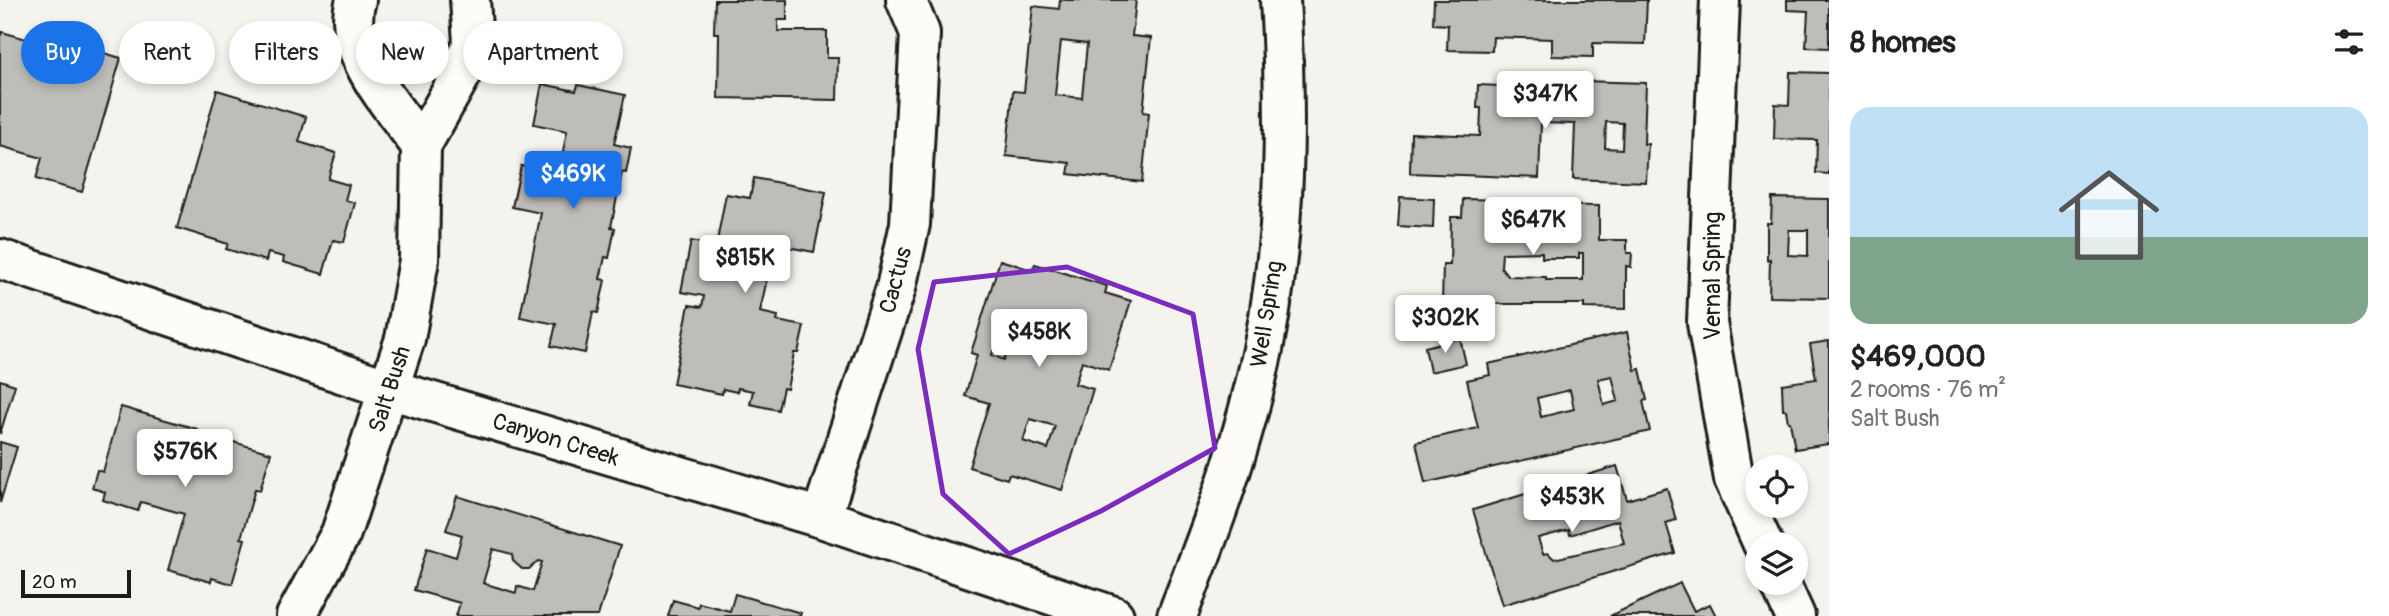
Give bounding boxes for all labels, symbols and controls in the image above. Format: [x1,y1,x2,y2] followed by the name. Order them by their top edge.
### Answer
[21,21,105,84] chip: Buy
[119,21,215,84] chip: Rent
[229,21,342,84] chip: Filters
[356,21,449,84] chip: New
[463,21,623,84] chip: Apartment
[2330,23,2368,61] icon: filters
[1850,24,1956,61] text: 8 homes
[1496,72,1594,131] pin: $347K
[1513,79,1577,108] text: $347K
[524,152,622,211] pin: $469K
[2046,152,2172,278] icon: home
[541,159,605,188] text: $469K
[1484,198,1582,257] pin: $647K
[1500,205,1566,234] text: $647K
[1698,212,1727,340] street label: Vernal Spring
[696,236,794,295] pin: $815K
[715,243,775,272] text: $815K
[873,244,918,317] street label: Cactus
[1244,259,1289,370] street label: Well Spring
[1396,296,1494,355] pin: $302K
[1411,303,1479,332] text: $302K
[990,310,1088,369] pin: $458K
[1007,317,1071,346] text: $458K
[1850,338,1986,375] text: $469,000
[362,342,417,436] street label: Salt Bush
[1850,375,2006,404] text: 2 rooms · 76 m²
[1850,404,1940,433] text: Salt Bush
[489,406,623,473] street label: Canyon Creek
[136,430,234,489] pin: $576K
[153,437,217,466] text: $576K
[1745,455,1808,595] map controls
[1745,455,1808,518] button: locate
[1523,475,1621,534] pin: $453K
[1540,482,1604,511] text: $453K
[1745,532,1808,595] button: layers
[21,567,131,599] scale bar
[32,570,77,594] text: 20 m

